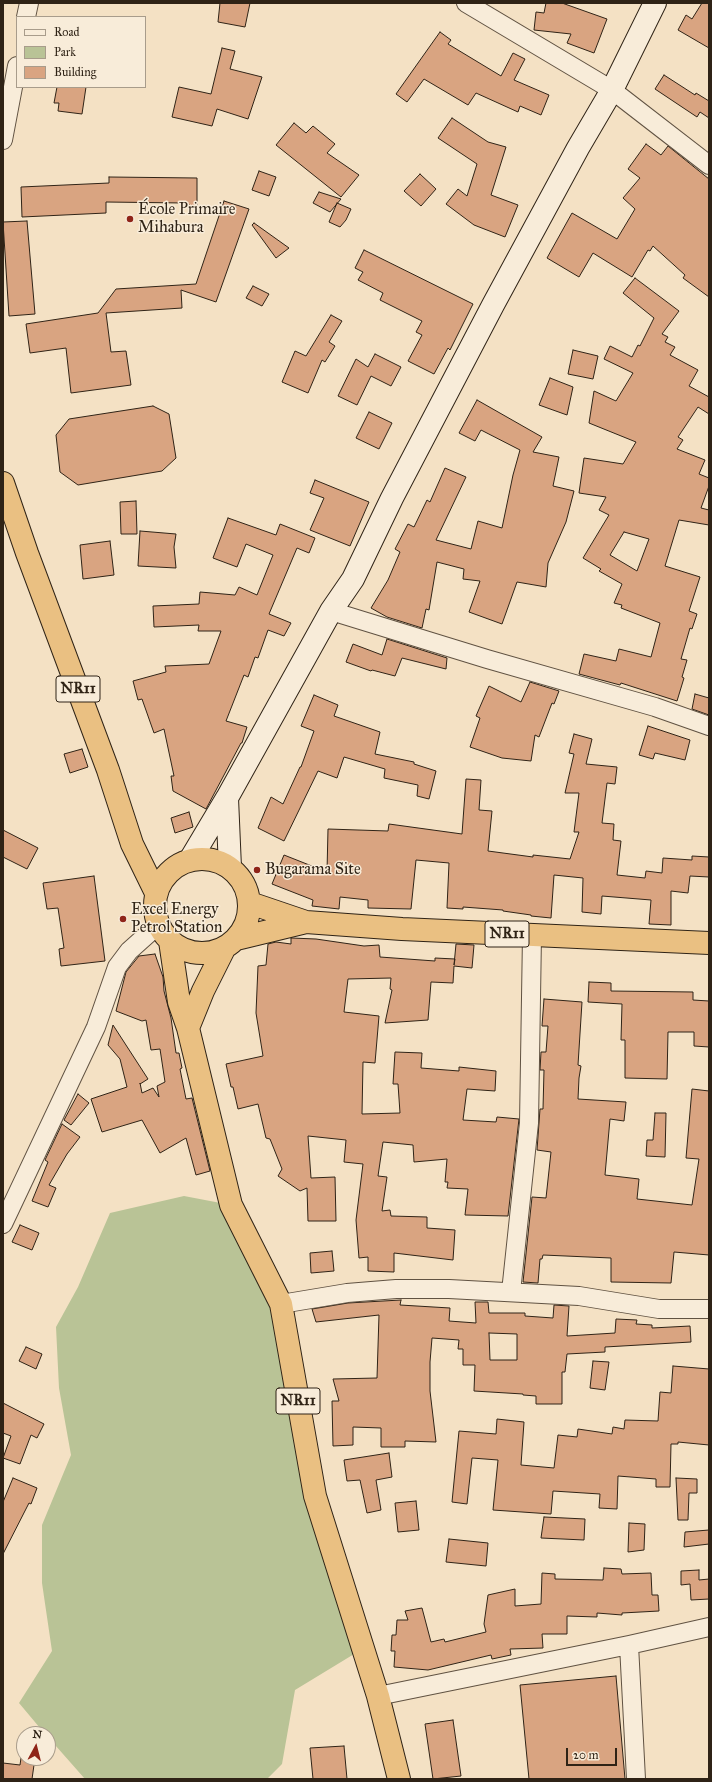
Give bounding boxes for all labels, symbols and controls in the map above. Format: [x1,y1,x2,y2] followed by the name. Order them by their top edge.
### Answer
[16,16,146,88] legend
[54,25,80,39] text: Road
[54,45,76,59] text: Park
[54,65,96,79] text: Building
[138,200,235,238] place label: École Primaire Mihabura
[125,214,135,224] marker: École Primaire Mihabura
[56,676,100,702] road number: NR11
[265,860,361,880] place label: Bugarama Site
[252,865,262,875] marker: Bugarama Site
[131,900,222,938] place label: Excel Energy Petrol Station
[118,914,128,924] marker: Excel Energy Petrol Station
[485,921,529,947] road number: NR11
[276,1388,320,1414] road number: NR11
[16,1726,56,1766] north arrow
[32,1728,43,1742] text: N
[568,1740,619,1766] scale bar
[573,1748,599,1762] text: 20 m

